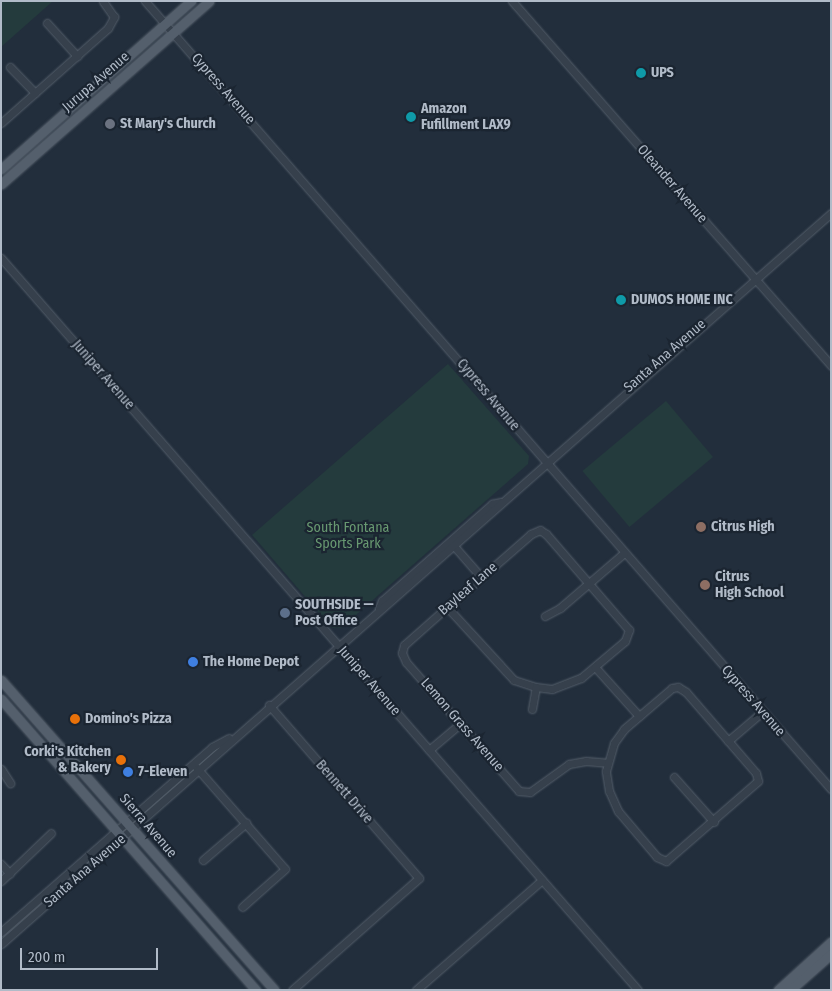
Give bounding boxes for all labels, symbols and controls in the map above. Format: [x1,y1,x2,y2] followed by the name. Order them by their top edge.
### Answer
[59,48,133,116] street label: Jurupa Avenue
[188,50,258,128] street label: Cypress Avenue
[651,65,674,81] place label: UPS
[635,67,647,79] marker: UPS
[421,101,511,134] place label: Amazon Fufillment LAX9
[405,111,417,123] marker: Amazon Fufillment LAX9
[120,116,216,132] place label: St Mary's Church
[104,118,116,130] marker: St Mary's Church
[633,141,711,227] street label: Oleander Avenue
[631,292,733,308] place label: DUMOS HOME INC
[615,294,627,306] marker: DUMOS HOME INC
[621,316,709,396] street label: Santa Ana Avenue
[68,337,138,413] street label: Juniper Avenue
[453,356,523,434] street label: Cypress Avenue
[711,519,775,535] place label: Citrus High
[307,520,389,552] park label: South Fontana Sports Park
[695,521,707,533] marker: Citrus High
[435,559,501,619] street label: Bayleaf Lane
[715,569,784,602] place label: Citrus High School
[699,579,711,591] marker: Citrus High School
[295,597,374,630] place label: SOUTHSIDE — Post Office
[279,607,291,619] marker: SOUTHSIDE — Post Office
[334,643,404,719] street label: Juniper Avenue
[203,654,299,670] place label: The Home Depot
[187,656,199,668] marker: The Home Depot
[718,662,788,740] street label: Cypress Avenue
[417,675,507,775] street label: Lemon Grass Avenue
[85,711,172,727] place label: Domino's Pizza
[69,713,81,725] marker: Domino's Pizza
[24,744,111,776] place label: Corki's Kitchen & Bakery
[115,754,127,766] marker: Corki's Kitchen & Bakery
[312,757,376,827] street label: Bennett Drive
[138,764,187,780] place label: 7-Eleven
[122,766,134,778] marker: 7-Eleven
[116,791,180,861] street label: Sierra Avenue
[41,831,129,911] street label: Santa Ana Avenue
[22,938,160,970] scale bar
[28,948,65,966] text: 200 m

